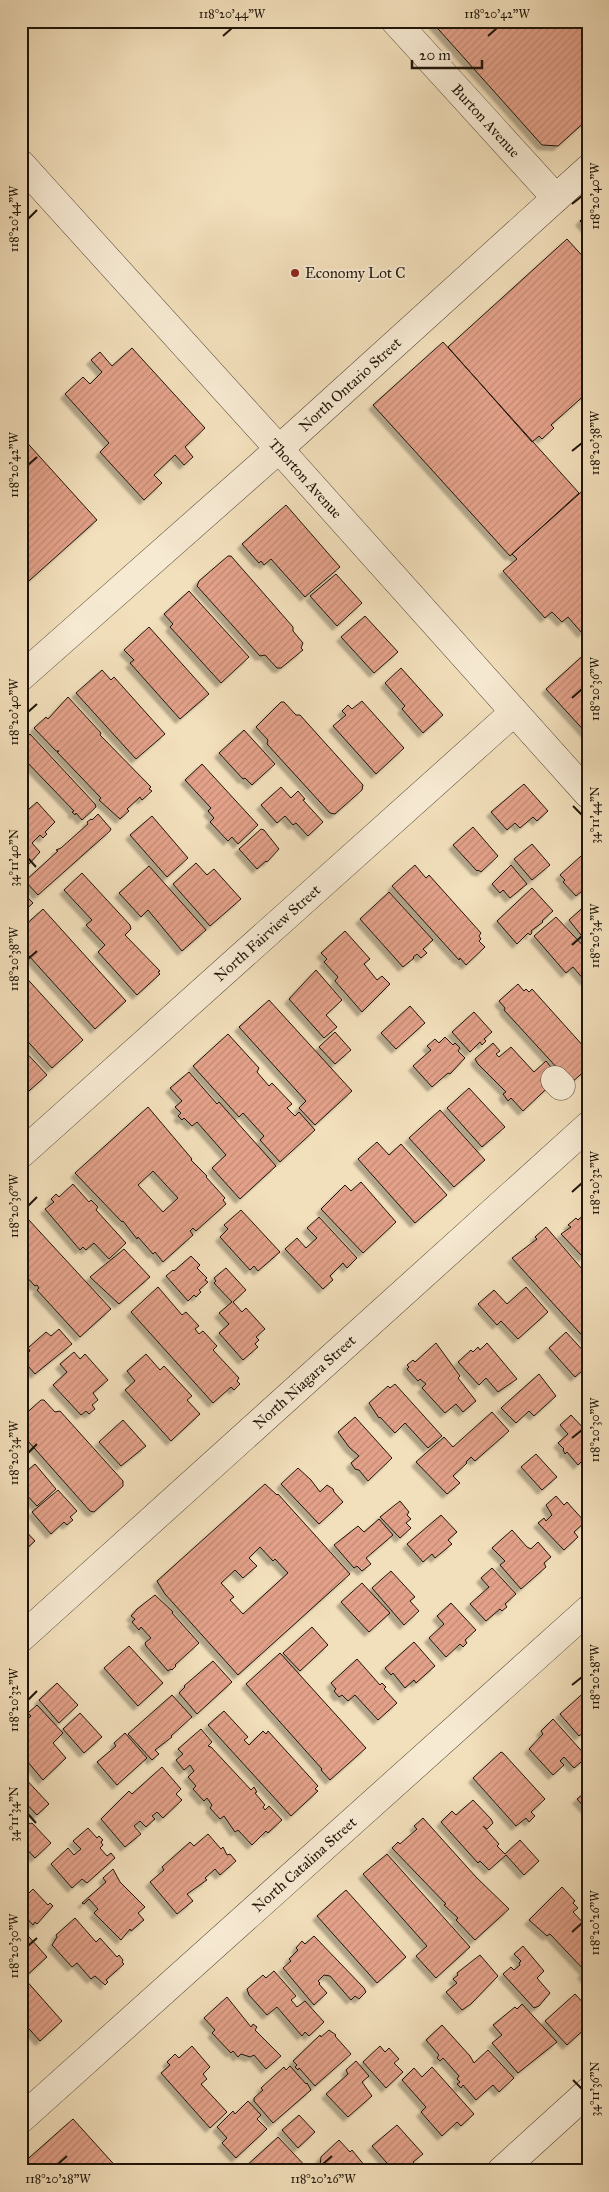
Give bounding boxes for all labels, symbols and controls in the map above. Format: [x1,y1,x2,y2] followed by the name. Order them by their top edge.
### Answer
[199,7,266,21] text: 118°20'44"W
[464,7,530,21] text: 118°20'42"W
[412,38,482,70] scale bar
[419,46,451,64] text: 20 m
[448,80,524,161] street label: Burton Avenue
[588,162,602,229] text: 118°20'40"W
[7,185,21,252] text: 118°20'44"W
[305,264,406,282] place label: Economy Lot C
[289,267,301,279] marker: Economy Lot C
[295,333,405,435] street label: North Ontario Street
[588,410,602,475] text: 118°20'38"W
[7,432,21,498] text: 118°20'42"W
[265,435,346,522] street label: Thorton Avenue
[588,656,602,721] text: 118°20'36"W
[7,678,21,745] text: 118°20'40"W
[588,786,602,844] text: 34°11'44"N
[7,829,21,887] text: 34°11'40"N
[211,880,325,985] street label: North Fairview Street
[588,903,602,968] text: 118°20'34"W
[7,926,21,991] text: 118°20'38"W
[588,1150,602,1215] text: 118°20'32"W
[7,1173,21,1238] text: 118°20'36"W
[250,1331,360,1433] street label: North Niagara Street
[588,1397,602,1462] text: 118°20'30"W
[7,1420,21,1485] text: 118°20'34"W
[588,1644,602,1710] text: 118°20'28"W
[7,1667,21,1732] text: 118°20'32"W
[7,1786,21,1842] text: 34°11'34"N
[249,1813,361,1916] street label: North Catalina Street
[588,1890,602,1956] text: 118°20'26"W
[7,1913,21,1978] text: 118°20'30"W
[588,2061,602,2117] text: 34°11'36"N
[25,2172,91,2186] text: 118°20'28"W
[290,2172,356,2186] text: 118°20'26"W

